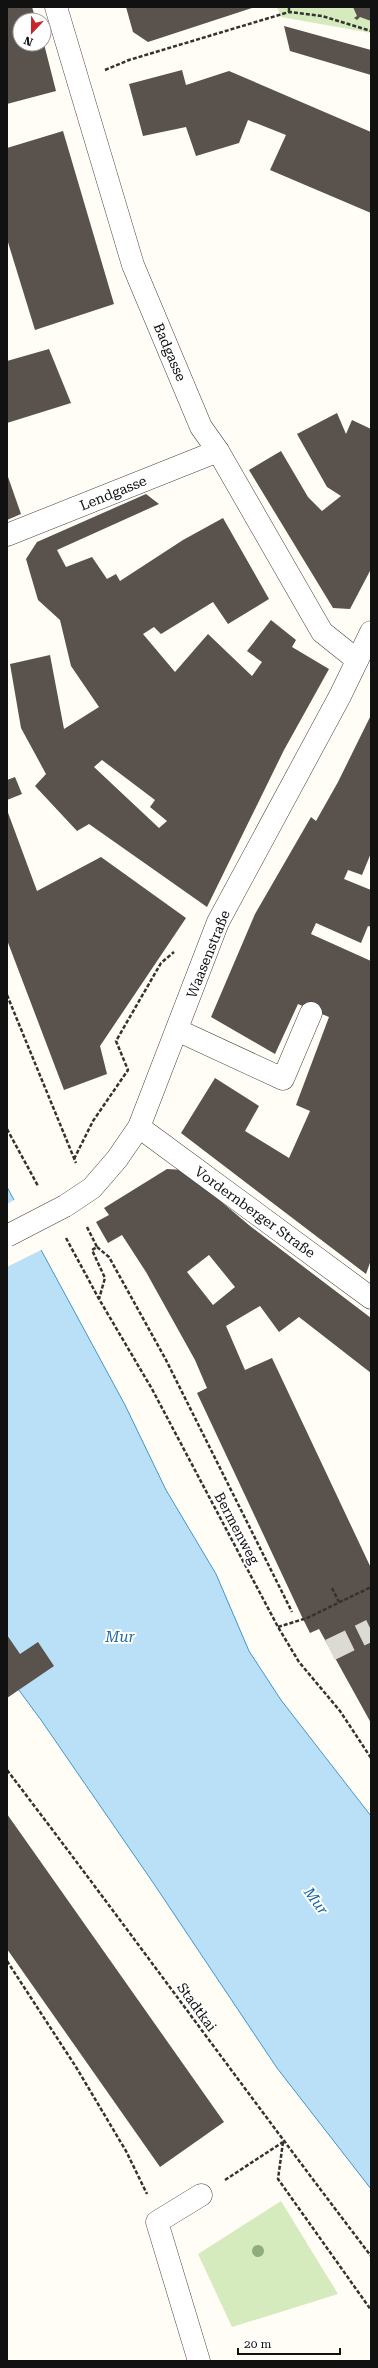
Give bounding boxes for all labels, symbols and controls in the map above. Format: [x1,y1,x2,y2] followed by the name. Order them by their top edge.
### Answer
[12,12,52,52] north arrow
[22,33,35,48] text: N
[151,320,190,384] street label: Badgasse
[77,472,149,514] street label: Lendgasse
[183,907,233,1000] street label: Waasenstraße
[192,1163,319,1261] street label: Vordernberger Straße
[211,1489,263,1567] street label: Bermenweg
[104,1628,135,1646] water label: Mur
[299,1883,332,1919] water label: Mur
[174,1980,220,2035] street label: Stadtkai
[238,2330,340,2356] scale bar
[244,2337,271,2351] text: 20 m

